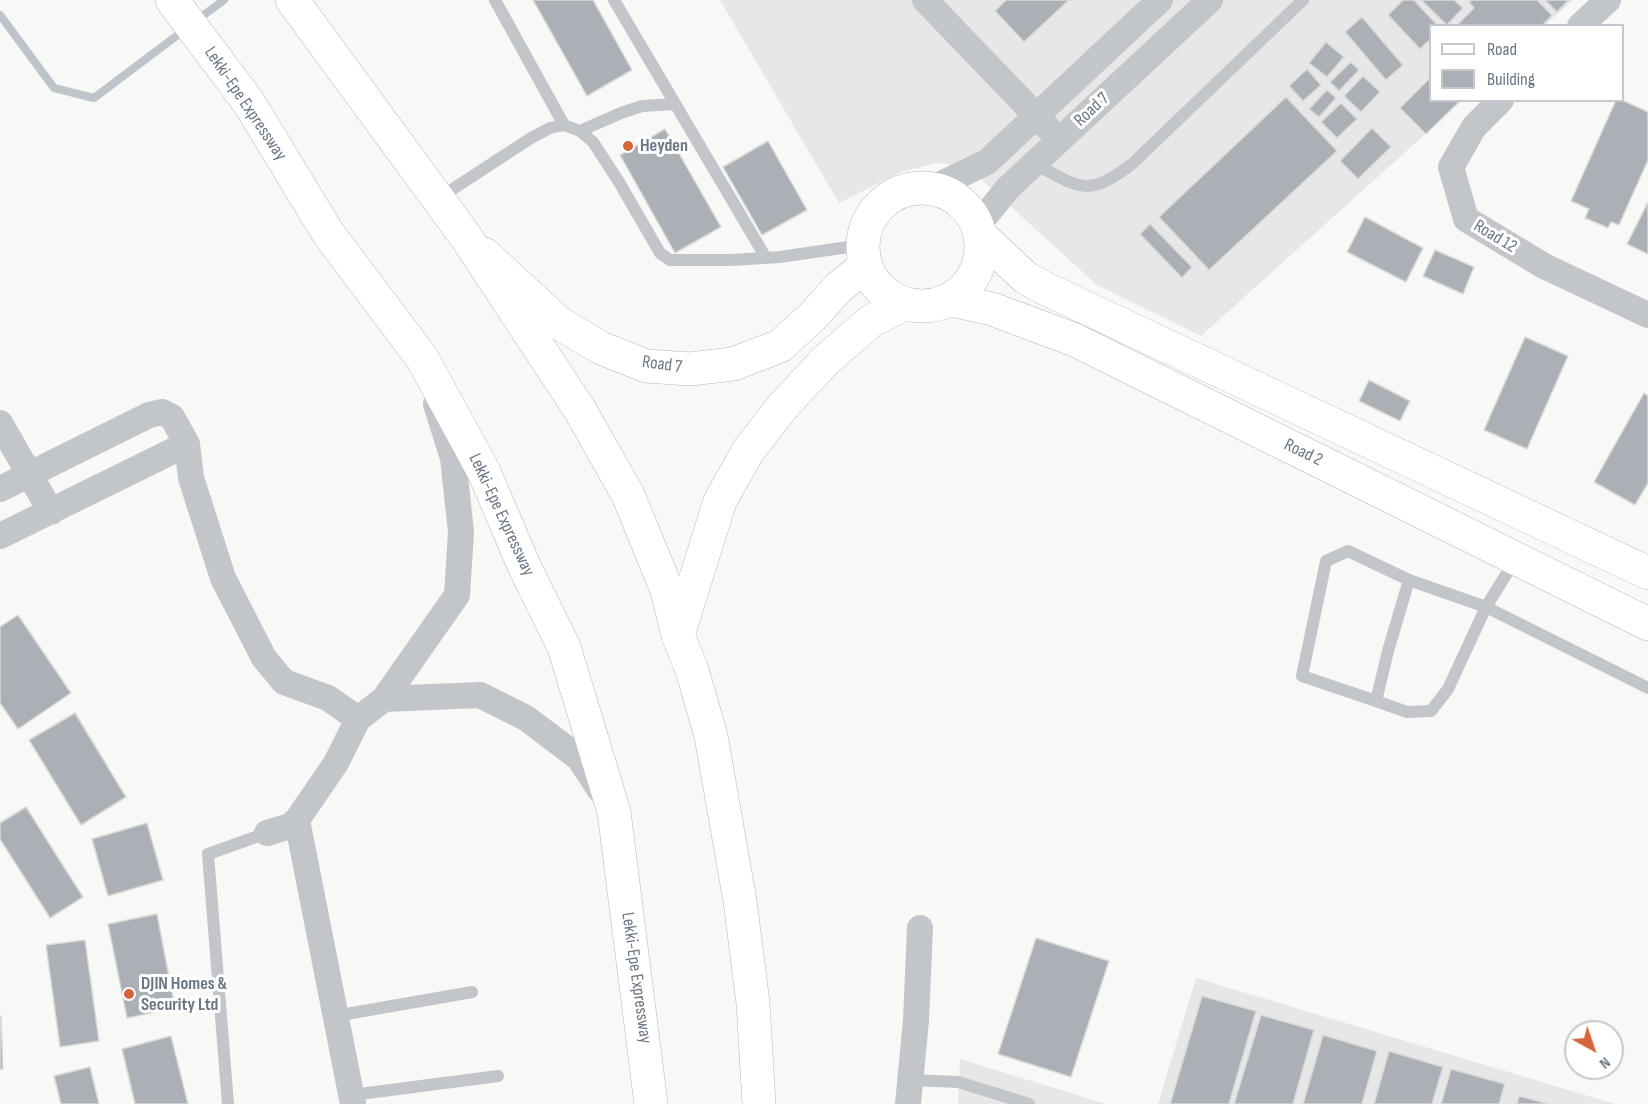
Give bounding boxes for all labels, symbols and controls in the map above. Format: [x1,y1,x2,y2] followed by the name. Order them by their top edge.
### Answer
[1429,24,1624,102] legend
[1487,39,1517,60] text: Road
[199,43,291,165] street label: Lekki-Epe Expressway
[1487,69,1535,90] text: Building
[1070,88,1114,132] street label: Road 7
[640,135,688,157] place label: Heyden
[621,139,635,153] marker: Heyden
[1469,216,1521,258] street label: Road 12
[641,352,683,378] street label: Road 7
[1280,434,1326,472] street label: Road 2
[463,450,539,580] street label: Lekki-Epe Expressway
[616,911,656,1045] street label: Lekki-Epe Expressway
[141,973,227,1016] place label: DJIN Homes & Security Ltd
[122,987,136,1001] marker: DJIN Homes & Security Ltd
[1564,1020,1624,1080] north arrow
[1595,1053,1614,1073] text: N

